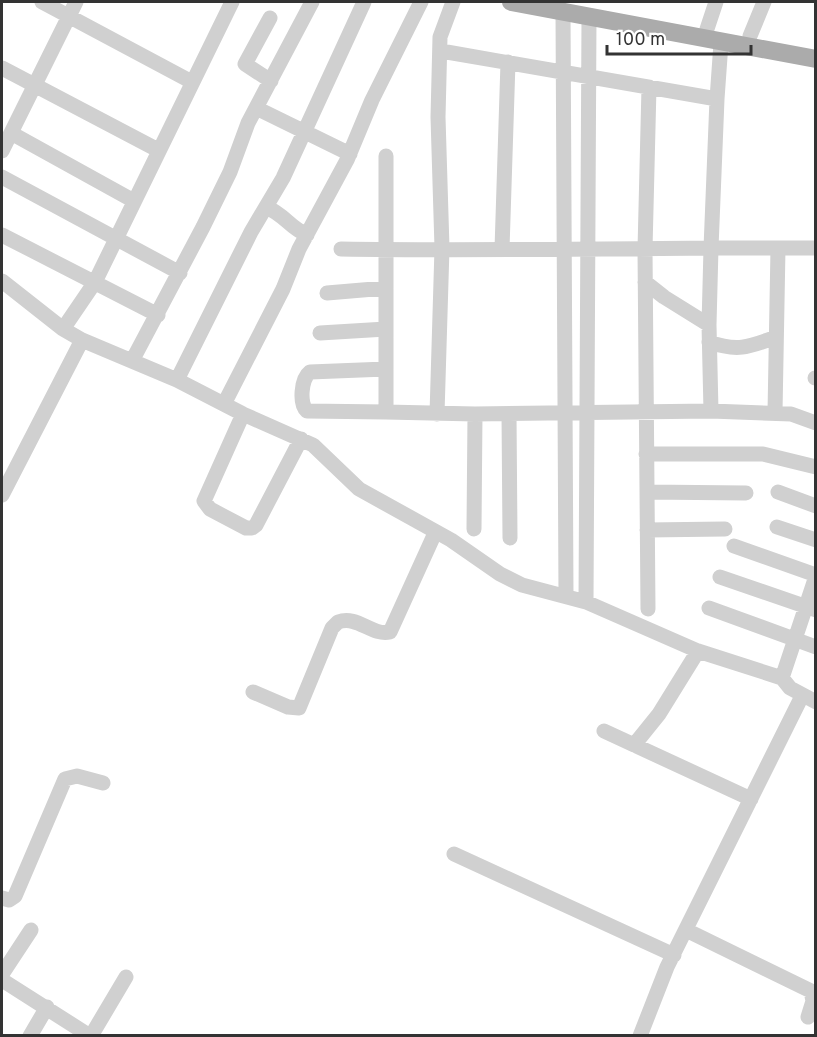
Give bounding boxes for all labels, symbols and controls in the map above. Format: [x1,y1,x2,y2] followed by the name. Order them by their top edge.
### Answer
[607,18,751,56] scale bar
[616,29,665,52] text: 100 m

